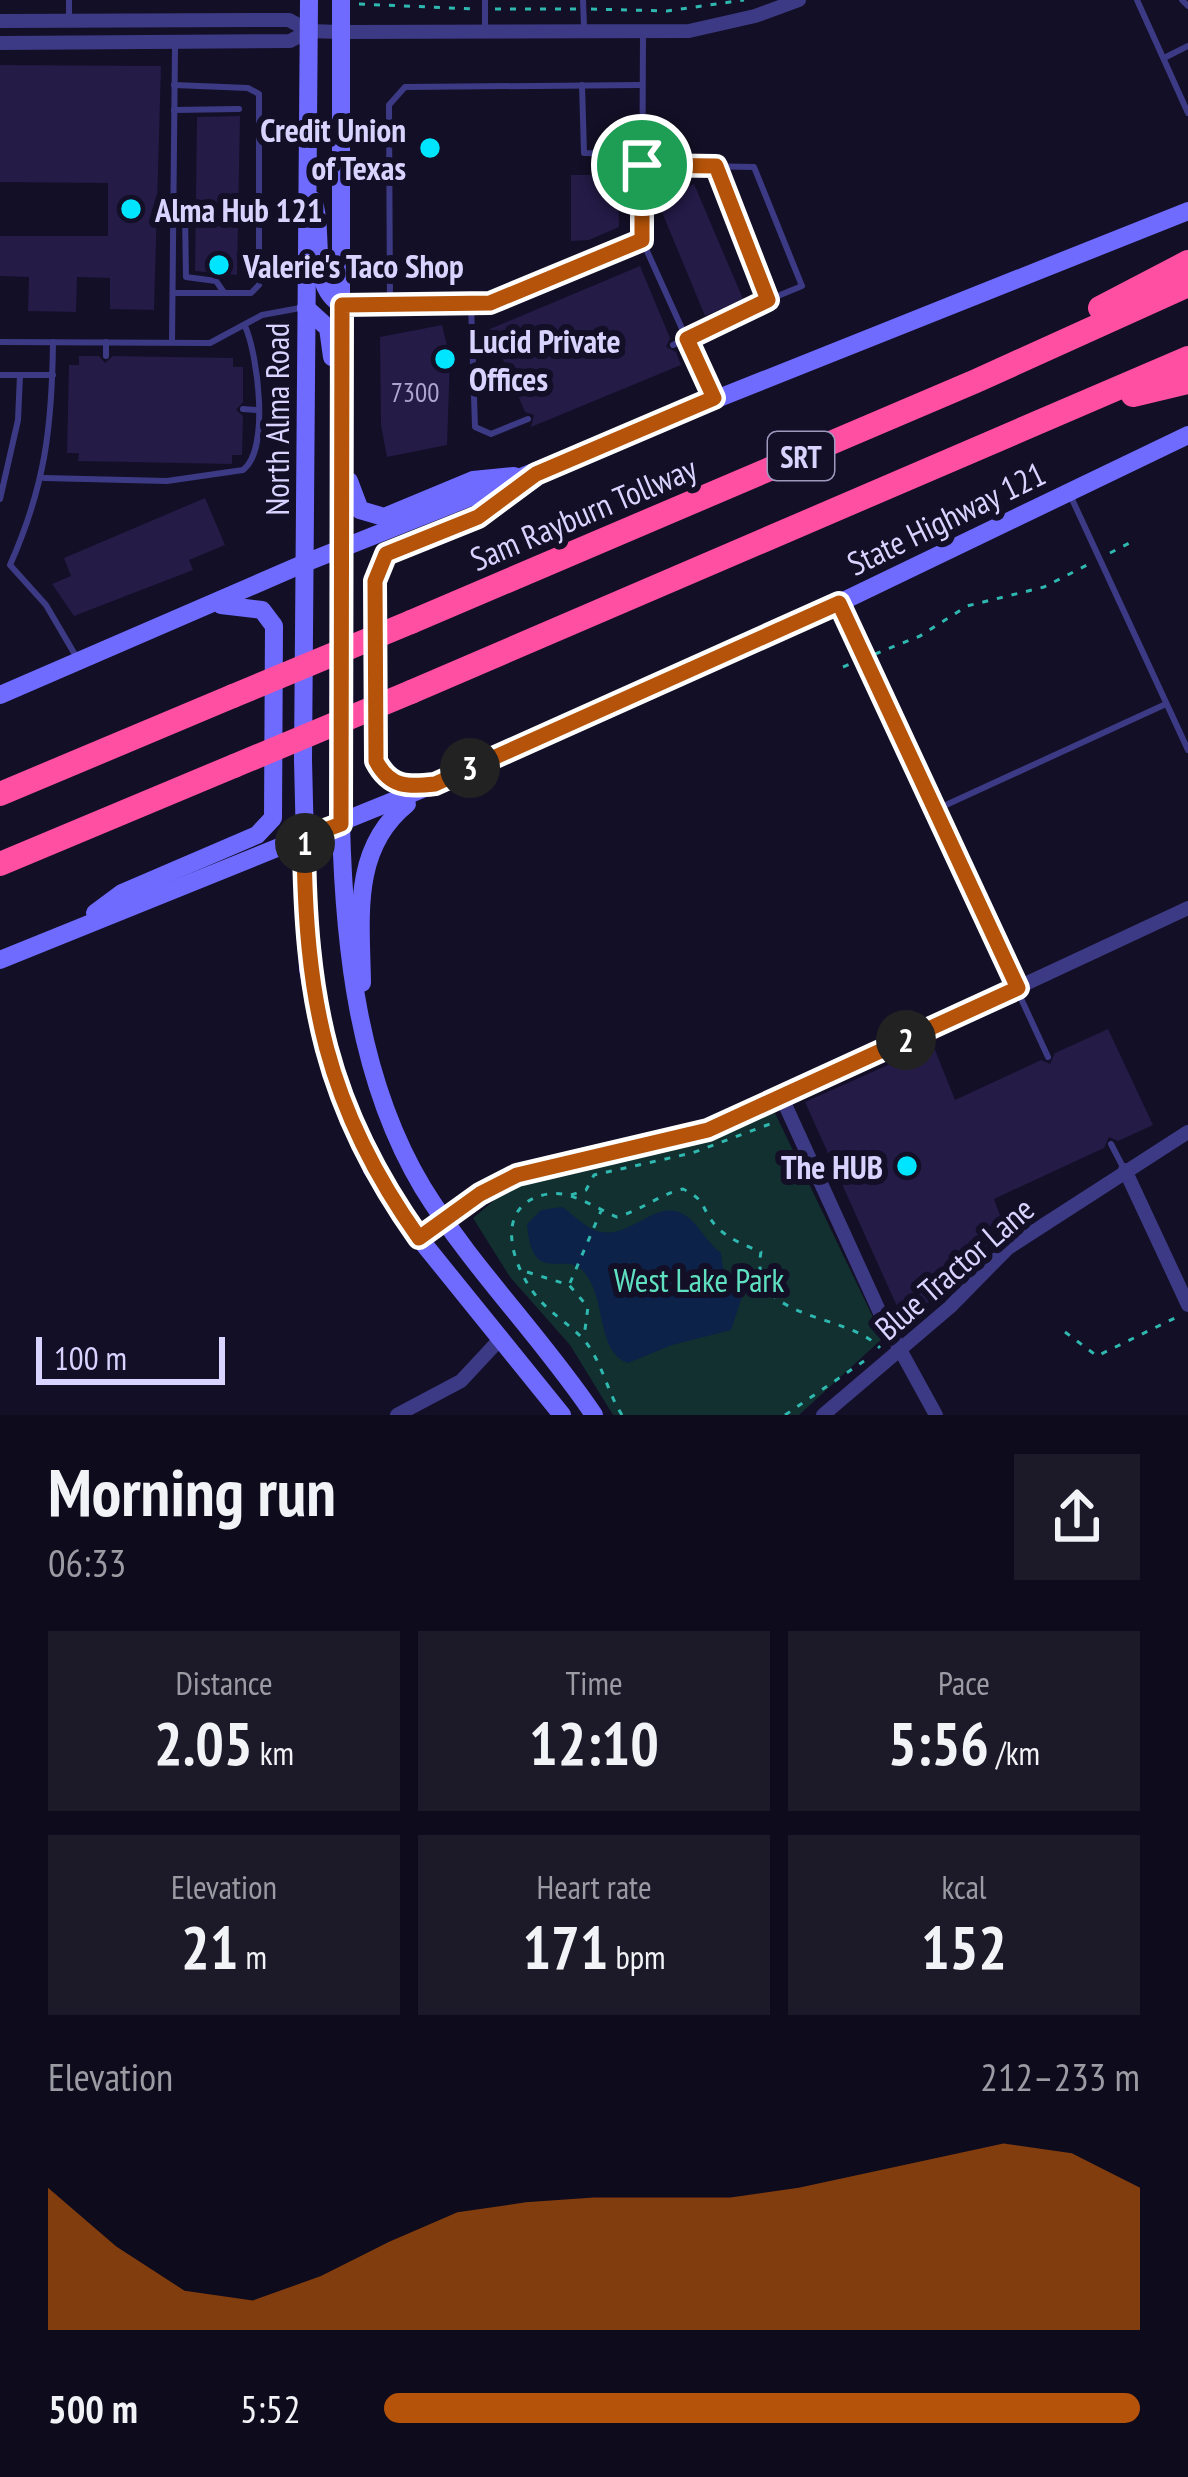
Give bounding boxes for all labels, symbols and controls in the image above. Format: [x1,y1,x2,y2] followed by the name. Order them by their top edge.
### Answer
[260,108,406,189] place label: Credit Union of Texas
[591,114,693,216] pin
[609,132,675,198] icon: arrive
[417,135,443,161] marker: Credit Union of Texas
[154,188,323,231] place label: Alma Hub 121
[118,196,144,222] marker: Alma Hub 121
[242,244,464,287] place label: Valerie's Taco Shop
[206,252,232,278] marker: Valerie's Taco Shop
[469,319,621,400] place label: Lucid Private Offices
[255,323,298,515] street label: North Alma Road
[432,346,458,372] marker: Lucid Private Offices
[391,375,439,409] house number: 7300
[768,432,834,480] road number: SRT
[463,446,703,580] street label: Sam Rayburn Tollway
[840,452,1052,584] street label: State Highway 121
[440,738,500,798] pin: 3
[462,746,478,789] text: 3
[275,813,335,873] pin: 1
[297,821,313,864] text: 1
[876,1010,936,1070] pin: 2
[898,1018,914,1061] text: 2
[781,1145,883,1188] place label: The HUB
[894,1153,920,1179] marker: The HUB
[866,1187,1042,1349] street label: Blue Tractor Lane
[614,1258,784,1301] park label: West Lake Park
[36,1331,225,1384] scale bar
[54,1336,127,1379] text: 100 m
[48,1449,336,1534] text: Morning run
[1014,1454,1140,1580] button: share
[48,1537,126,1588] text: 06:33
[175,1661,273,1704] text: Distance
[565,1661,623,1704] text: Time
[938,1661,990,1704] text: Pace
[154,1704,253,1782] text: 2.05
[529,1704,659,1782] text: 12:10
[888,1704,989,1782] text: 5:56
[253,1731,294,1774] text: km
[989,1731,1040,1774] text: /km
[171,1865,277,1908] text: Elevation
[536,1865,652,1908] text: Heart rate
[941,1865,987,1908] text: kcal
[181,1908,238,1986] text: 21
[522,1908,608,1986] text: 171
[921,1908,1007,1986] text: 152
[238,1935,267,1978] text: m
[608,1935,666,1978] text: bpm
[48,2051,173,2102] text: Elevation
[980,2051,1140,2102] text: 212–233 m
[48,2383,138,2434] text: 500 m
[240,2383,301,2434] text: 5:52

